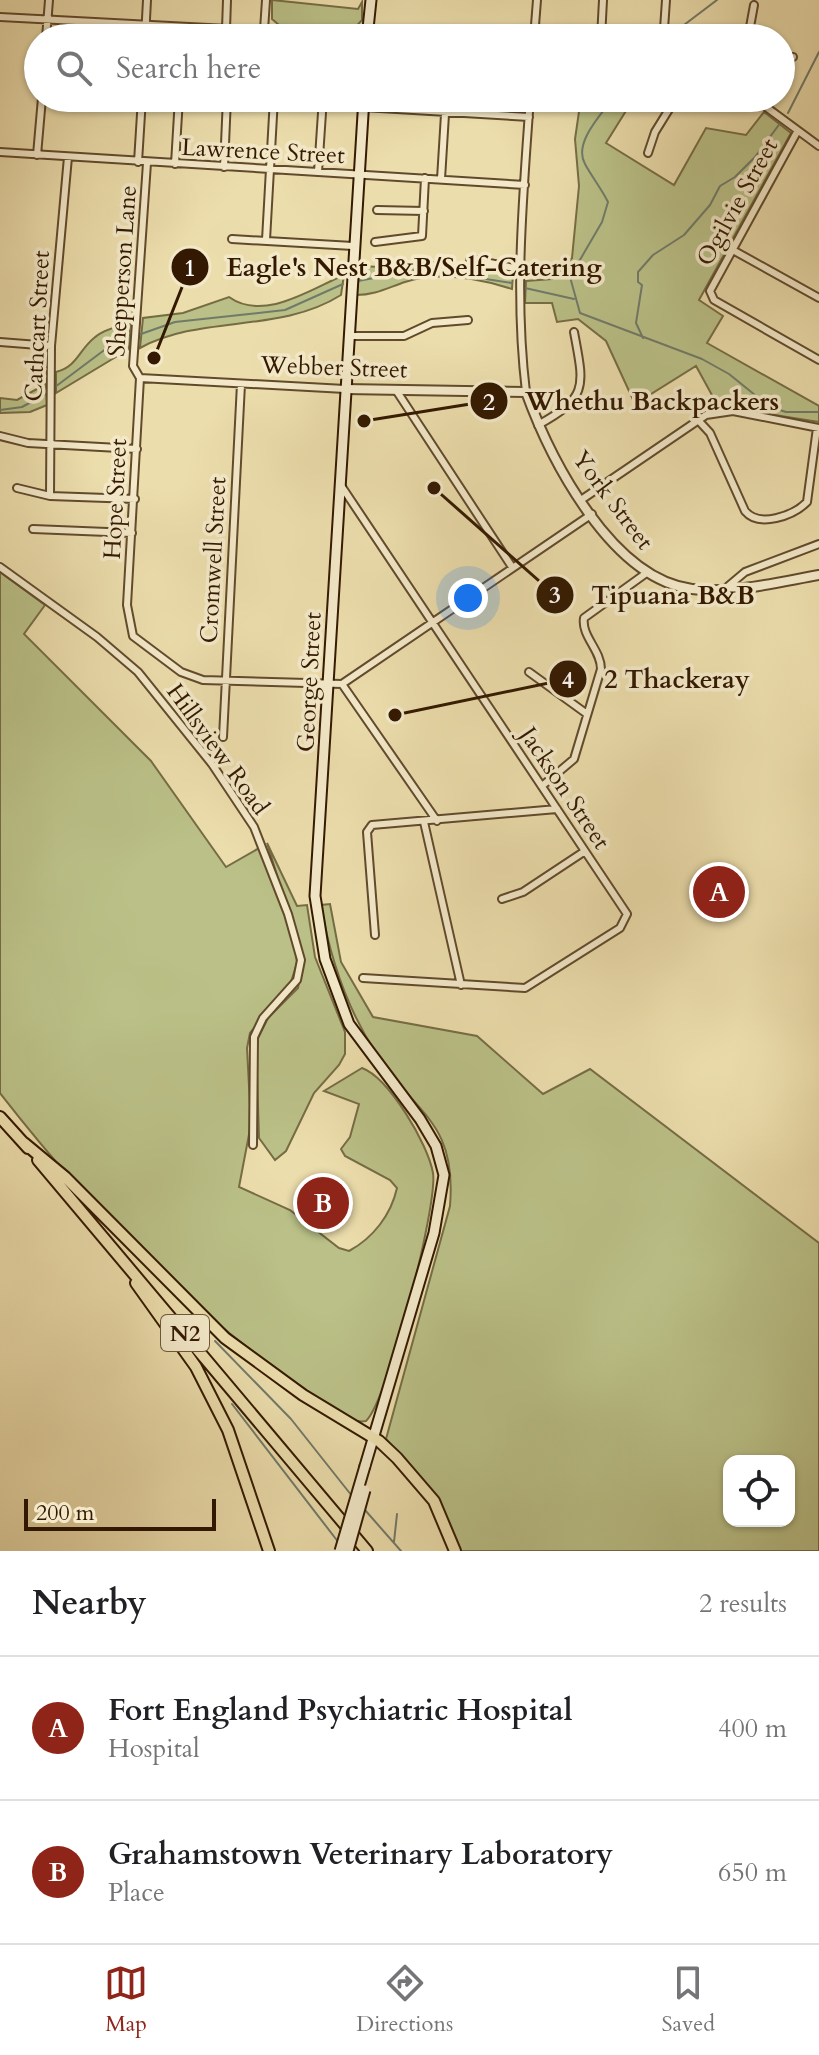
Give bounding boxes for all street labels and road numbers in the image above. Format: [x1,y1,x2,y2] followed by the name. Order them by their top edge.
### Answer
[180,131,346,172] street label: Lawrence Street
[689,132,786,272] street label: Ogilvie Street
[100,184,145,358] street label: Shepperson Lane
[17,249,58,402] street label: Cathcart Street
[259,348,408,387] street label: Webber Street
[96,437,135,560] street label: Hope Street
[564,444,661,557] street label: York Street
[193,475,234,644] street label: Cromwell Street
[289,611,330,753] street label: George Street
[159,677,277,822] street label: Hillsview Road
[510,718,618,856] street label: Jackson Street
[161,1315,209,1351] road number: N2

